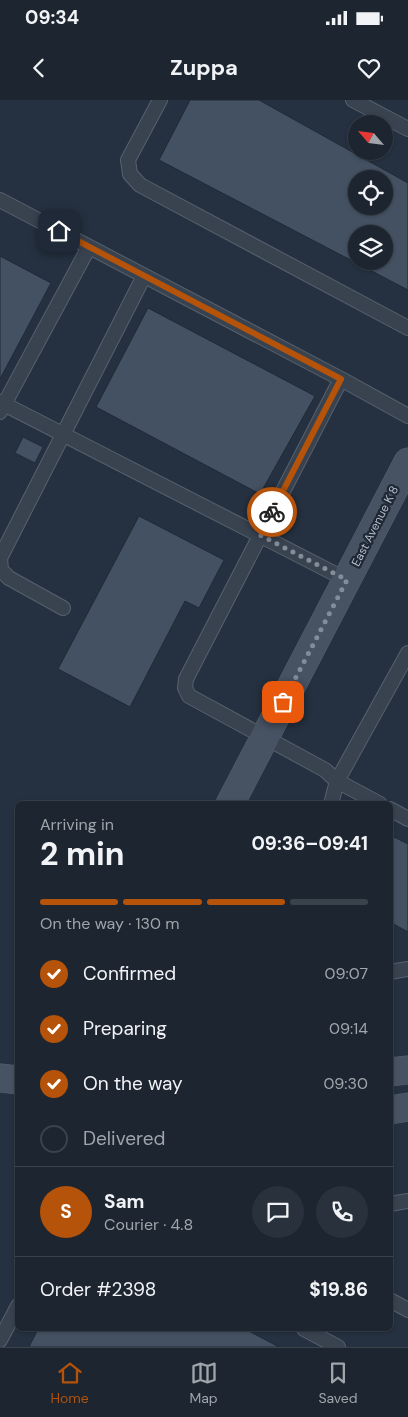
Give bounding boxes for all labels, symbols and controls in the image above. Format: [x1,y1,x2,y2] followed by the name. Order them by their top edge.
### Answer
[25,5,79,30] text: 09:34
[170,53,238,82] text: Zuppa
[25,54,53,82] icon: back
[355,54,383,82] icon: heart
[348,115,392,160] north arrow
[348,115,393,270] map controls
[348,170,393,215] button: locate
[38,210,80,252] pin
[45,217,73,245] icon: home
[348,225,393,270] button: layers
[348,483,402,569] street label: East Avenue K 8
[247,487,297,537] courier
[258,498,286,526] icon: bike
[262,681,304,723] pin
[269,688,297,716] icon: bag
[40,814,114,835] text: Arriving in
[251,831,368,856] text: 09:36–09:41
[40,833,125,875] text: 2 min
[40,913,180,934] text: On the way · 130 m
[40,960,68,988] icon: check
[83,961,176,986] text: Confirmed
[325,963,368,984] text: 09:07
[40,1015,68,1043] icon: check
[83,1016,167,1041] text: Preparing
[329,1018,368,1039] text: 09:14
[40,1070,68,1098] icon: check
[83,1071,183,1096] text: On the way
[323,1073,368,1094] text: 09:30
[83,1126,165,1151] text: Delivered
[252,1186,304,1238] button: chat
[316,1186,368,1238] button: phone
[104,1189,145,1214] text: Sam
[60,1199,72,1224] text: S
[104,1214,193,1235] text: Courier · 4.8
[40,1277,156,1302] text: Order #2398
[309,1277,368,1302] text: $19.86
[50,1359,89,1407] tab: Home
[189,1359,218,1407] tab: Map
[318,1359,358,1407] tab: Saved

